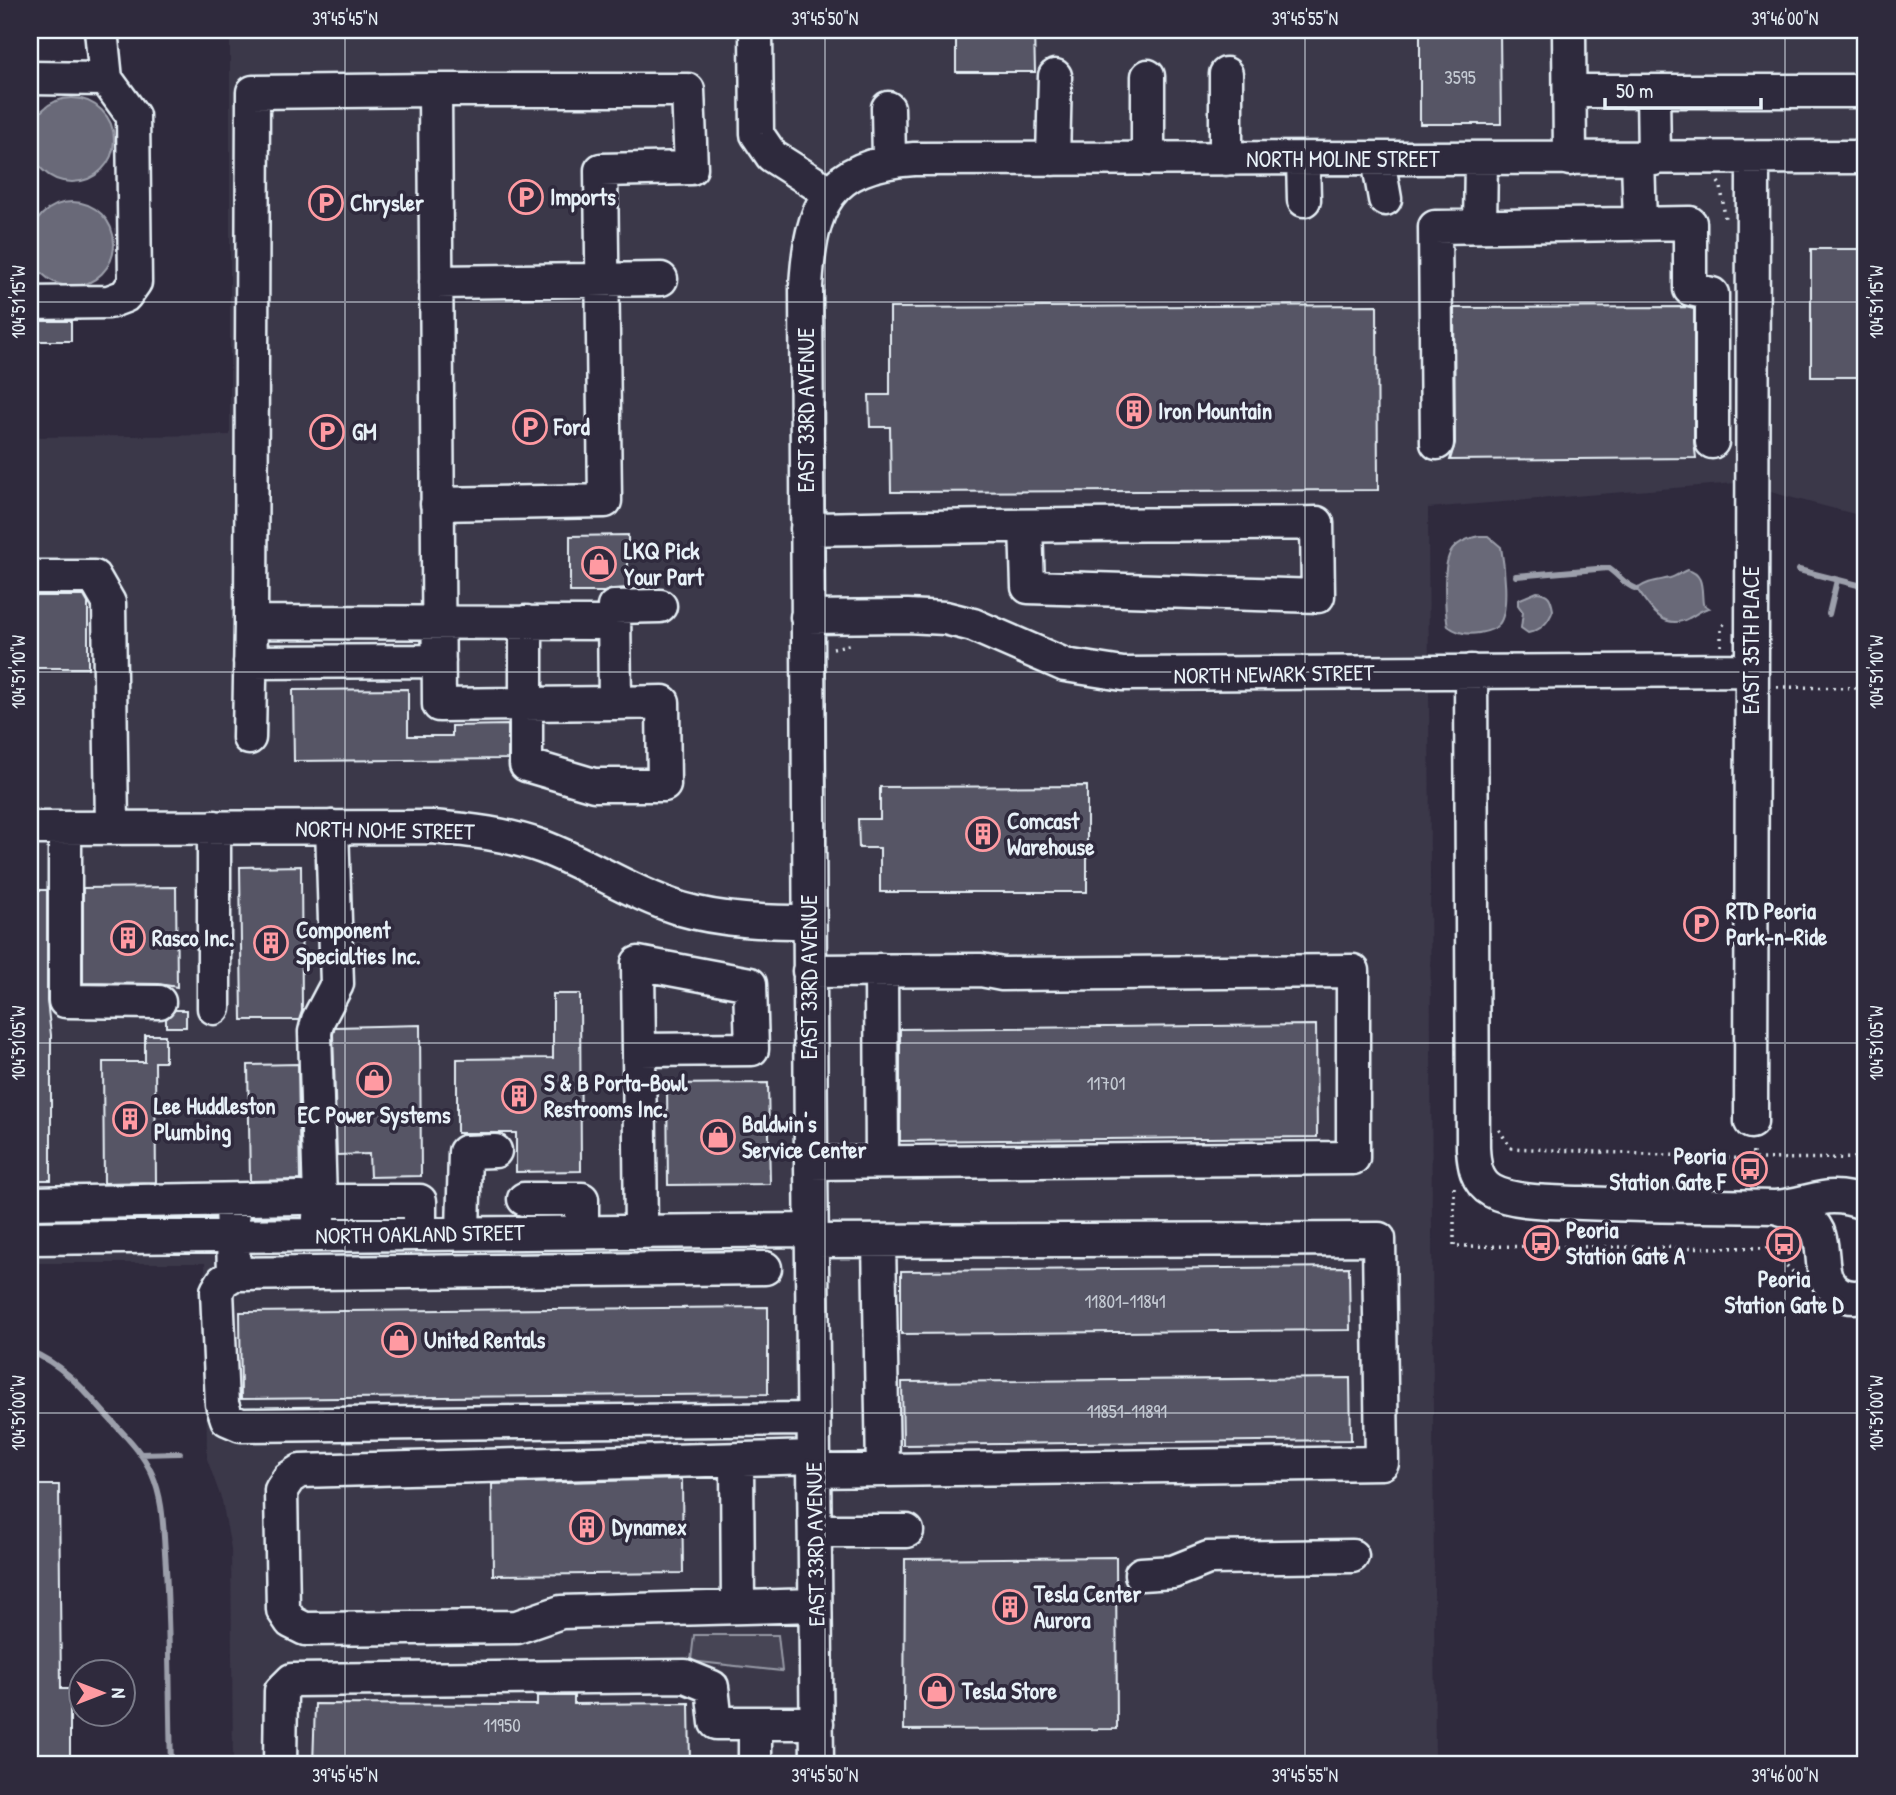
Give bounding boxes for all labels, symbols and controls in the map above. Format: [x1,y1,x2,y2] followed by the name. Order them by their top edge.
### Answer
[312,6,378,31] text: 39°45'45"N
[792,6,858,31] text: 39°45'50"N
[1272,6,1338,31] text: 39°45'55"N
[1752,6,1818,31] text: 39°46'00"N
[1444,64,1476,90] house number: 3595
[1605,66,1761,110] scale bar
[1616,76,1653,105] text: 50 m
[1246,143,1440,174] street label: NORTH MOLINE STREET
[507,178,545,216] parking icon: Imports
[550,181,616,213] place label: Imports
[307,184,345,222] parking icon: Chrysler
[350,187,424,219] place label: Chrysler
[6,265,31,339] text: 104°51'15"W
[1864,265,1889,339] text: 104°51'15"W
[790,328,821,492] street label: EAST 33RD AVENUE
[1115,392,1153,430] building icon: Iron Mountain
[1158,395,1272,426] place label: Iron Mountain
[511,408,549,446] parking icon: Ford
[553,411,590,442] place label: Ford
[308,413,346,451] parking icon: GM
[352,416,377,447] place label: GM
[624,535,705,592] place label: LKQ Pick Your Part
[580,545,618,583] shop icon: LKQ Pick Your Part
[1735,566,1766,714] street label: EAST 35TH PLACE
[6,635,31,709] text: 104°51'10"W
[1864,635,1889,709] text: 104°51'10"W
[1173,656,1375,691] street label: NORTH NEWARK STREET
[1007,805,1095,862] place label: Comcast Warehouse
[295,812,475,847] street label: NORTH NOME STREET
[964,815,1002,853] building icon: Comcast Warehouse
[793,895,824,1059] street label: EAST 33RD AVENUE
[1726,895,1828,952] place label: RTD Peoria Park-n-Ride
[1682,905,1720,943] parking icon: RTD Peoria Park-n-Ride
[296,914,421,972] place label: Component Specialties Inc.
[109,919,147,957] building icon: Rasco Inc.
[152,922,234,953] place label: Rasco Inc.
[252,924,290,962] building icon: Component Specialties Inc.
[6,1006,31,1080] text: 104°51'05"W
[1864,1006,1889,1080] text: 104°51'05"W
[355,1061,393,1099] shop icon: EC Power Systems
[544,1067,688,1124] place label: S & B Porta-Bowl Restrooms Inc.
[1087,1070,1125,1096] house number: 11701
[500,1077,538,1115] building icon: S & B Porta-Bowl Restrooms Inc.
[154,1090,276,1148] place label: Lee Huddleston Plumbing
[297,1099,451,1131] place label: EC Power Systems
[111,1100,149,1138] building icon: Lee Huddleston Plumbing
[742,1108,867,1165] place label: Baldwin's Service Center
[699,1118,737,1156] shop icon: Baldwin's Service Center
[1609,1140,1727,1197] place label: Peoria Station Gate F
[1731,1150,1769,1188] bus stop icon: Peoria Station Gate F
[1566,1214,1686,1271] place label: Peoria Station Gate A
[315,1216,525,1251] street label: NORTH OAKLAND STREET
[1522,1224,1560,1262] bus stop icon: Peoria Station Gate A
[1765,1225,1803,1263] bus stop icon: Peoria Station Gate D
[1725,1263,1844,1320] place label: Peoria Station Gate D
[1084,1288,1166,1314] house number: 11801-11841
[380,1321,418,1359] shop icon: United Rentals
[424,1324,546,1355] place label: United Rentals
[6,1375,31,1451] text: 104°51'00"W
[1864,1375,1889,1451] text: 104°51'00"W
[1087,1398,1167,1424] house number: 11851-11891
[798,1461,831,1627] street label: EAST 33RD AVENUE
[568,1508,606,1546] building icon: Dynamex
[612,1511,687,1543] place label: Dynamex
[1033,1578,1141,1635] place label: Tesla Center Aurora
[991,1588,1029,1626] building icon: Tesla Center Aurora
[66,1658,136,1728] north arrow
[918,1672,956,1710] shop icon: Tesla Store
[961,1675,1058,1706] place label: Tesla Store
[106,1688,132,1698] text: N
[483,1712,521,1738] house number: 11950
[312,1763,378,1788] text: 39°45'45"N
[792,1763,858,1788] text: 39°45'50"N
[1272,1763,1338,1788] text: 39°45'55"N
[1752,1763,1818,1788] text: 39°46'00"N

